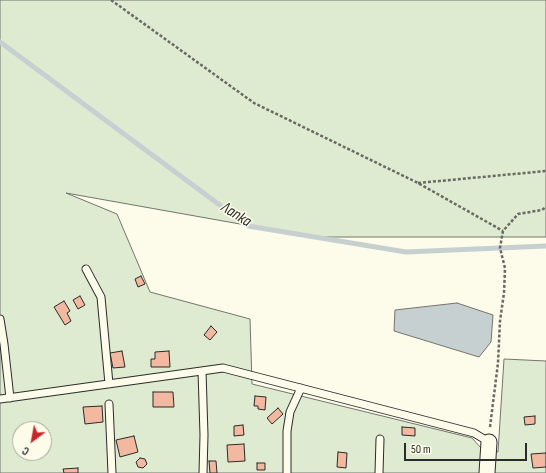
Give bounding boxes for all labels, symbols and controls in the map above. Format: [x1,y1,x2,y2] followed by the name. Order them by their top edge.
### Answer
[217,198,255,232] water label: Лапка
[12,421,52,461] north arrow
[406,435,529,461] scale bar
[411,442,431,457] text: 50 m
[20,444,32,458] text: С

